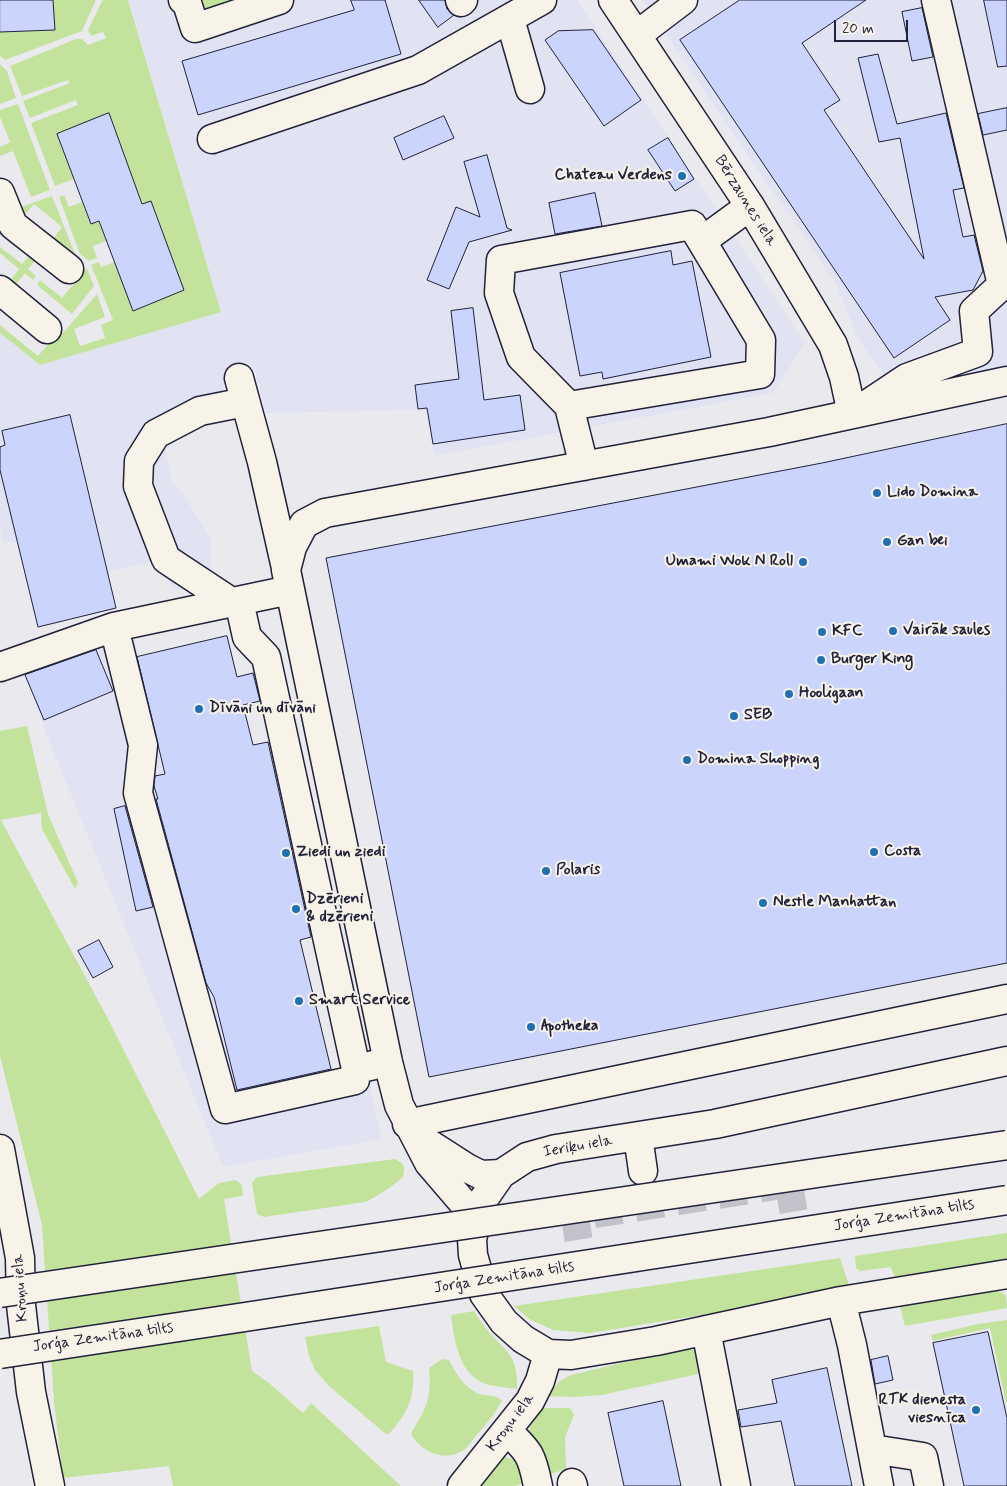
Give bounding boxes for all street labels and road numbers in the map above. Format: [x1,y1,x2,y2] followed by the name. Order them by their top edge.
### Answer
[709,152,781,250] street label: Bērzaunes iela
[542,1132,614,1162] street label: Ieriķu iela
[832,1195,976,1237] street label: Jorģa Zemitāna tilts
[9,1253,33,1323] street label: Kroņu iela
[432,1257,576,1299] street label: Jorģa Zemitāna tilts
[31,1319,175,1357] street label: Jorģa Zemitāna tilts
[483,1390,539,1456] street label: Kroņu iela

